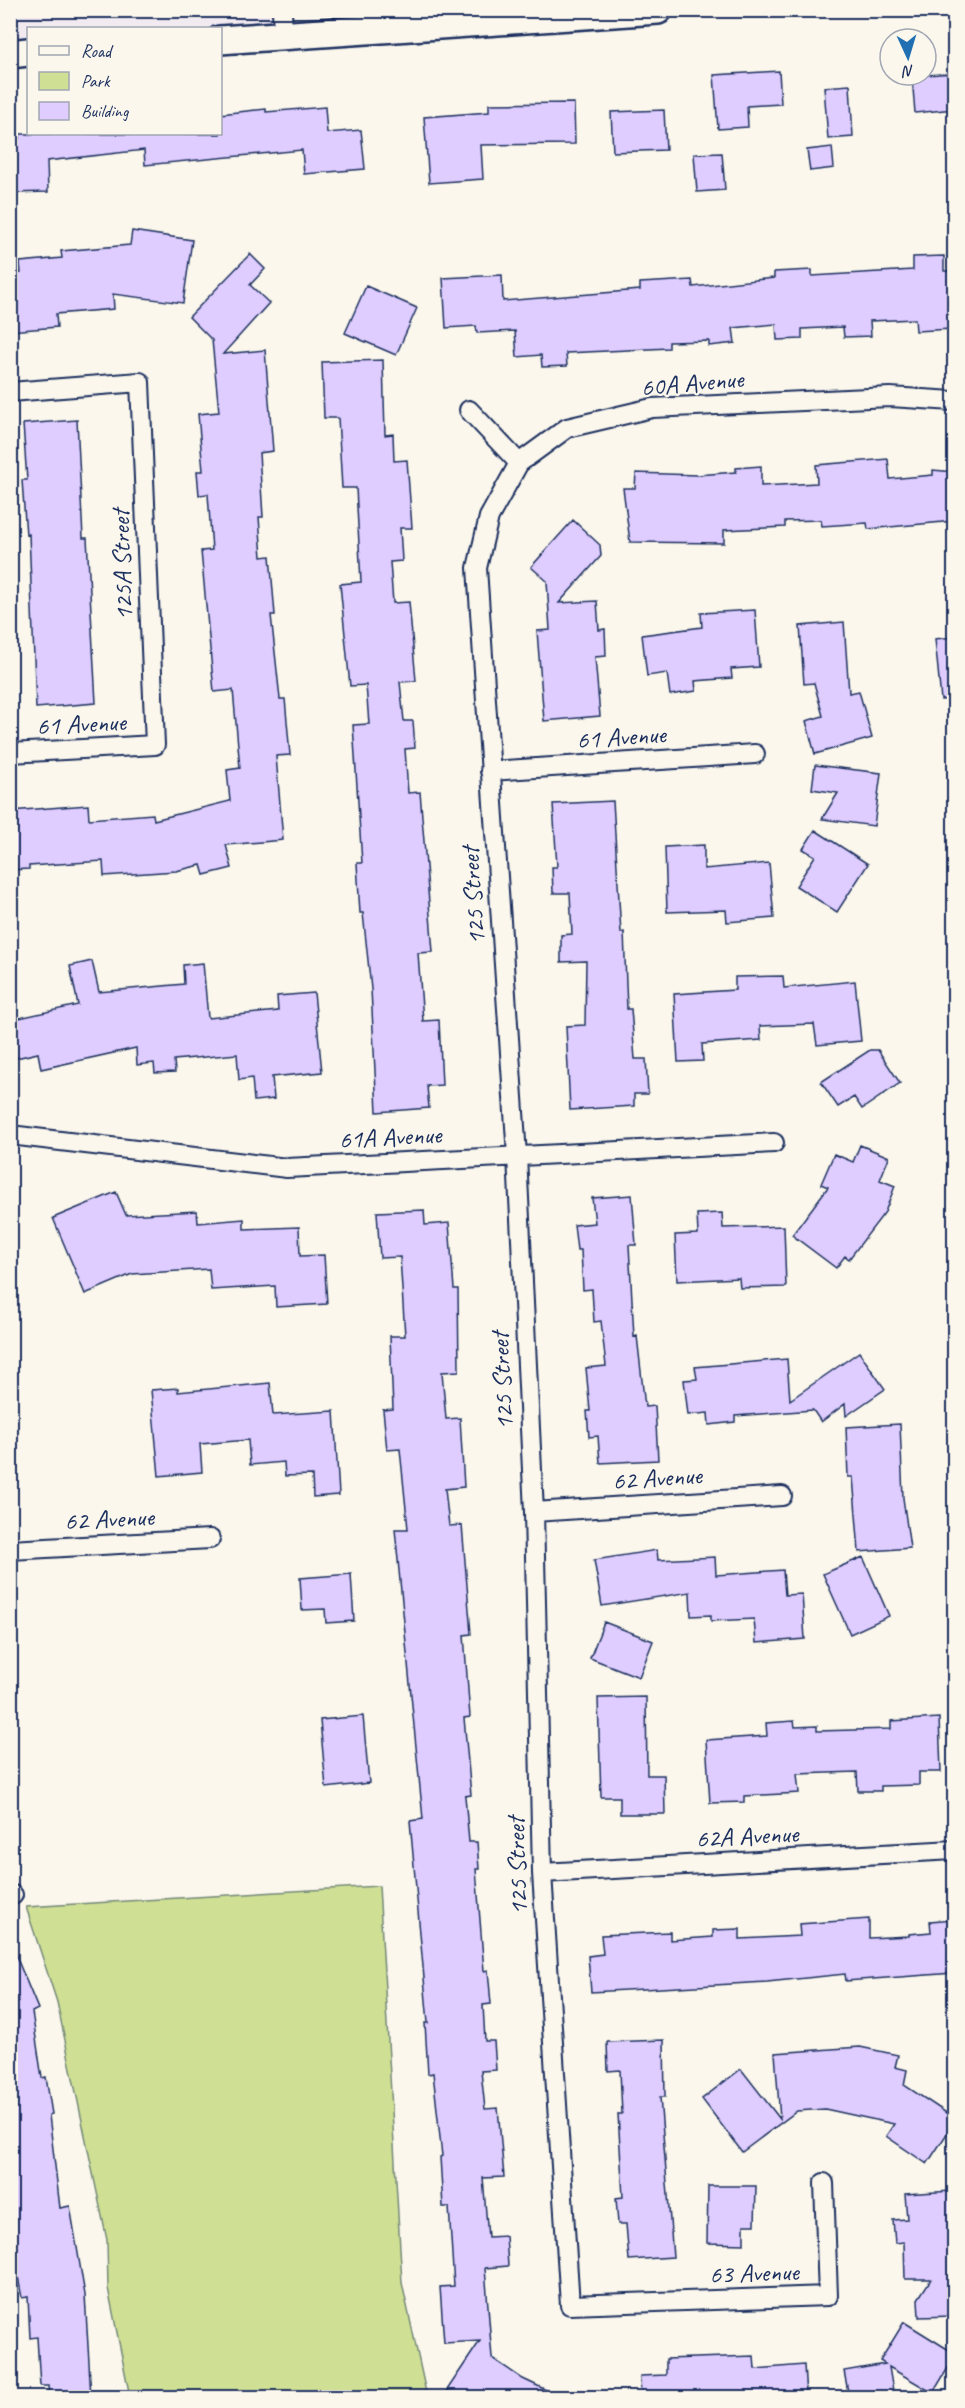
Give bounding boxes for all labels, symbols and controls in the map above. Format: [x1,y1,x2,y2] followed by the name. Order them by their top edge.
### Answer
[27,27,222,135] legend
[878,27,938,87] north arrow
[81,40,114,62] text: Road
[900,61,915,82] text: N
[81,70,111,92] text: Park
[81,100,130,122] text: Building
[639,362,746,404] street label: 60A Avenue
[103,506,140,621] street label: 125A Street
[35,705,128,743] street label: 61 Avenue
[575,717,668,757] street label: 61 Avenue
[453,843,493,946] street label: 125 Street
[338,1118,444,1156] street label: 61A Avenue
[483,1328,521,1431] street label: 125 Street
[611,1458,704,1498] street label: 62 Avenue
[63,1500,156,1538] street label: 62 Avenue
[499,1813,535,1916] street label: 125 Street
[695,1817,801,1855] street label: 62A Avenue
[709,2255,801,2291] street label: 63 Avenue

